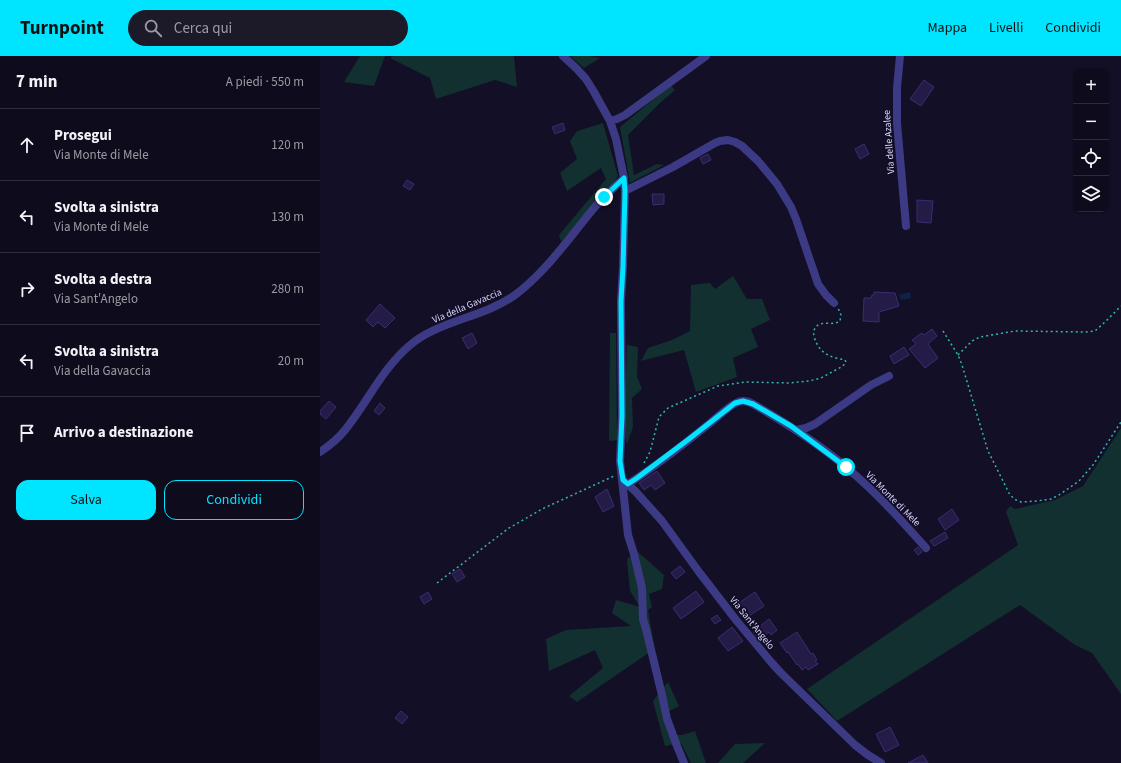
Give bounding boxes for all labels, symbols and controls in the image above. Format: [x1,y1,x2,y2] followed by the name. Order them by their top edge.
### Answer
[128,10,408,46] search box
[20,15,104,42] text: Turnpoint
[142,17,164,39] icon: search
[174,18,232,39] text: Cerca qui
[927,18,967,38] text: Mappa
[989,18,1023,38] text: Livelli
[1045,18,1101,38] text: Condividi
[1073,68,1109,212] map controls
[1073,68,1109,104] button: +
[16,70,57,94] text: 7 min
[226,73,304,91] text: A piedi · 550 m
[1073,104,1109,140] button: −
[880,109,898,175] street label: Via delle Azalee
[54,125,112,146] text: Prosegui
[16,134,38,156] icon: ahead
[271,136,304,154] text: 120 m
[1073,140,1109,176] button: locate
[54,146,149,164] text: Via Monte di Mele
[1073,176,1109,212] button: layers
[595,188,613,206] route end
[54,197,159,218] text: Svolta a sinistra
[16,206,38,228] icon: left
[271,208,304,226] text: 130 m
[54,218,149,236] text: Via Monte di Mele
[54,269,152,290] text: Svolta a destra
[16,278,38,300] icon: right
[271,280,304,298] text: 280 m
[430,285,504,327] street label: Via della Gavaccia
[54,290,138,308] text: Via Sant'Angelo
[54,341,159,362] text: Svolta a sinistra
[16,350,38,372] icon: left
[278,352,304,370] text: 20 m
[54,362,151,380] text: Via della Gavaccia
[16,422,38,444] icon: arrive
[54,422,193,443] text: Arrivo a destinazione
[837,458,855,476] route start
[862,468,924,530] street label: Via Monte di Mele
[16,480,156,520] button: Salva
[164,480,304,520] button: Condividi
[726,594,778,652] street label: Via Sant'Angelo

